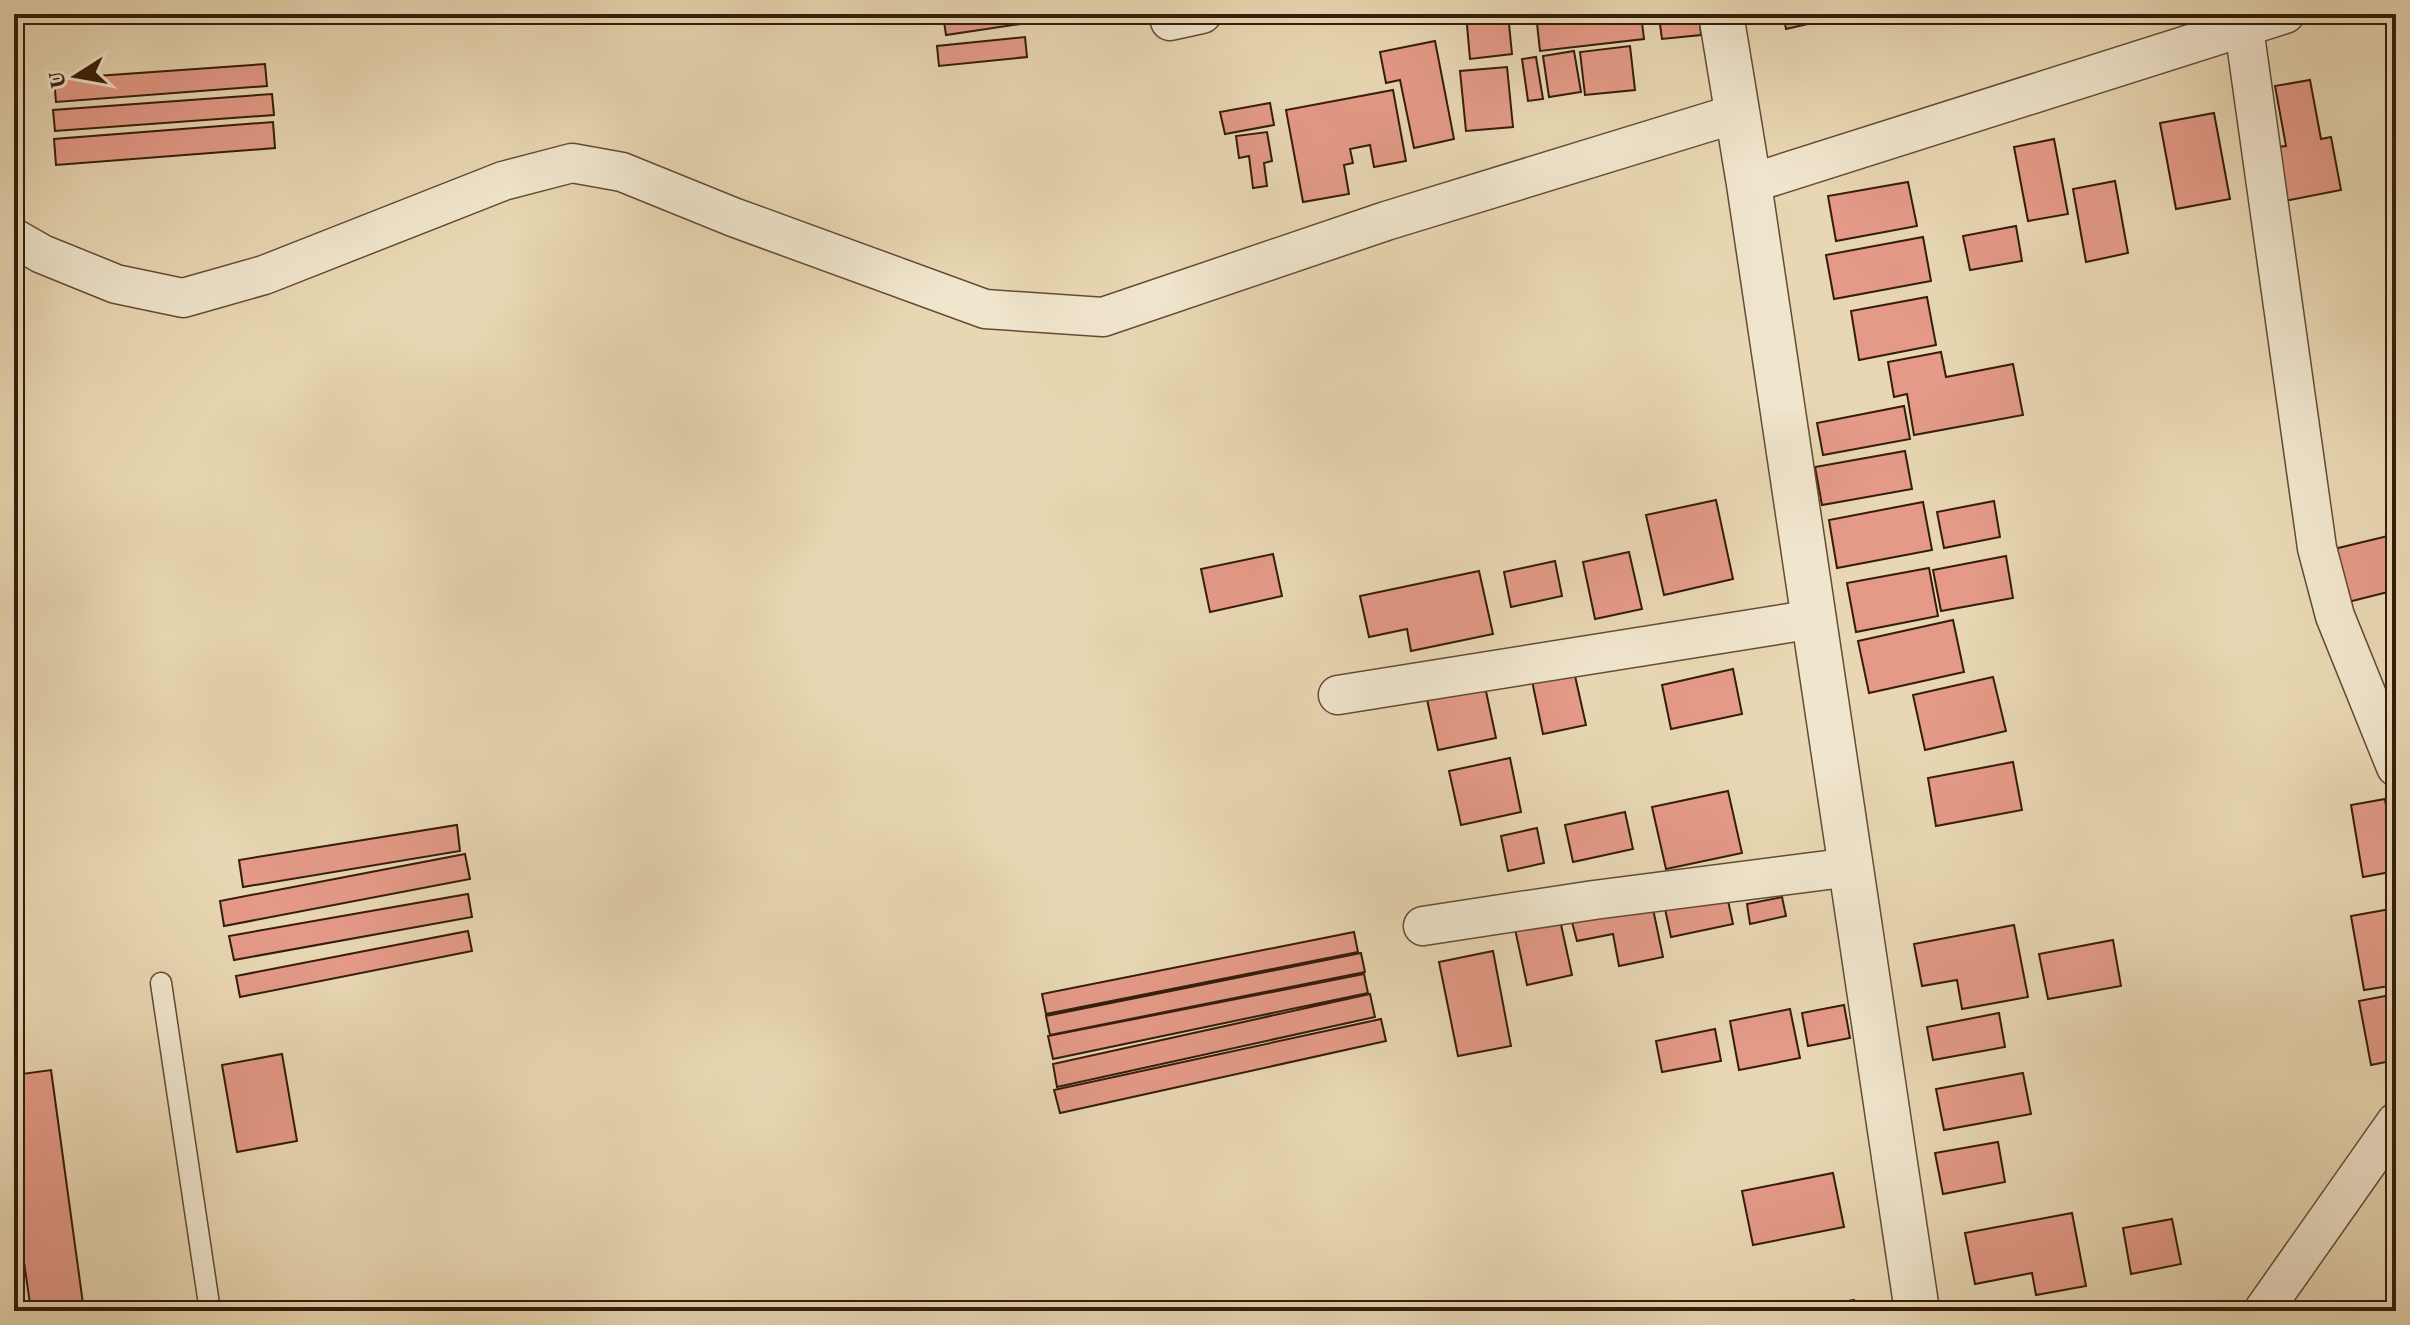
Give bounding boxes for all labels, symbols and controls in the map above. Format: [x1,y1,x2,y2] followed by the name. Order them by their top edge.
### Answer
[36,36,116,116] north arrow
[41,68,73,91] text: U

